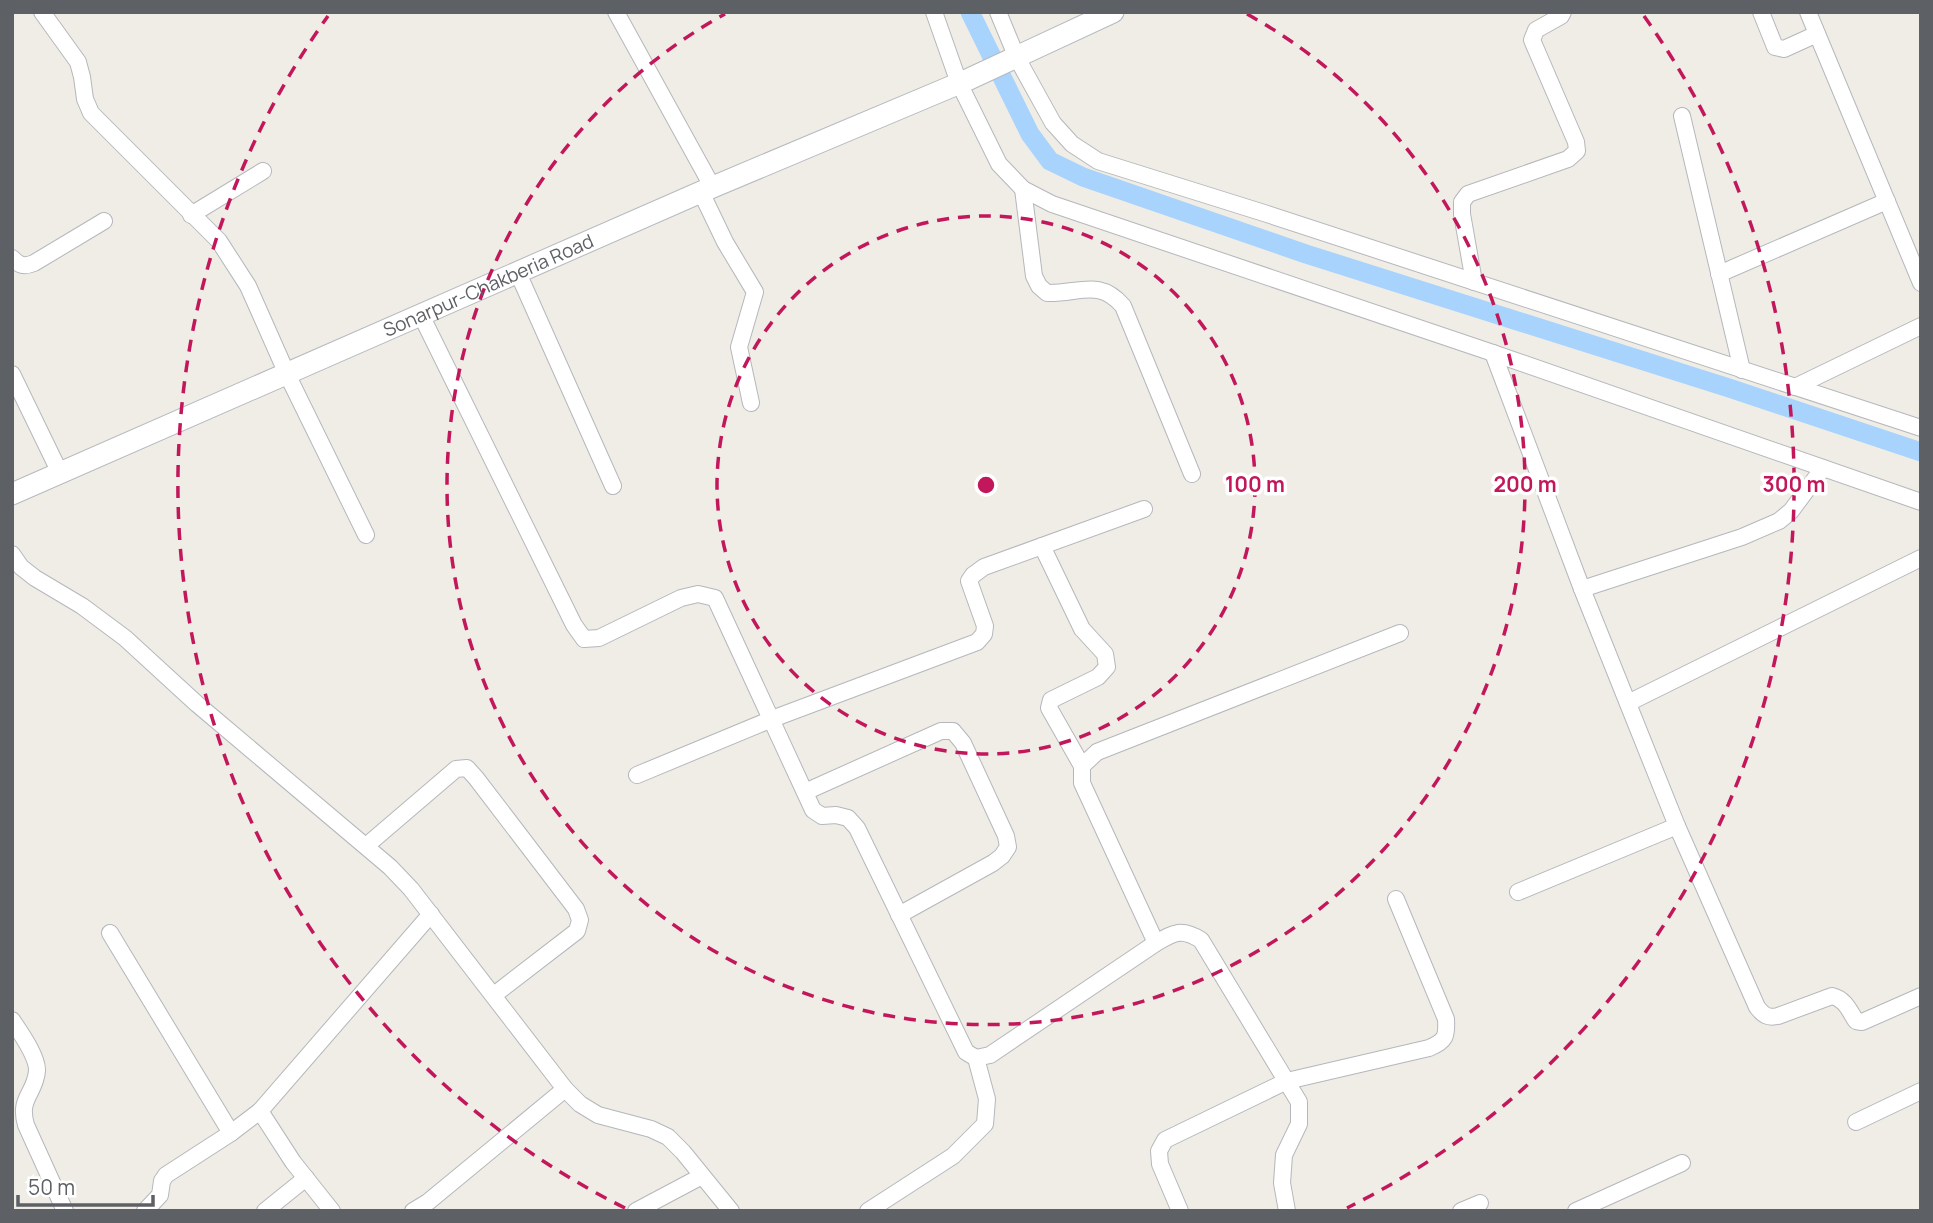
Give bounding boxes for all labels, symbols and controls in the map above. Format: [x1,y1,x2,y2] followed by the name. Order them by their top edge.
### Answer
[379,228,597,343] street label: Sonarpur-Chakberia Road
[1225,470,1285,498] text: 100 m
[1493,470,1557,498] text: 200 m
[1763,470,1825,498] text: 300 m
[974,473,998,497] centre of rings
[18,1164,152,1208] scale bar
[28,1173,75,1201] text: 50 m

